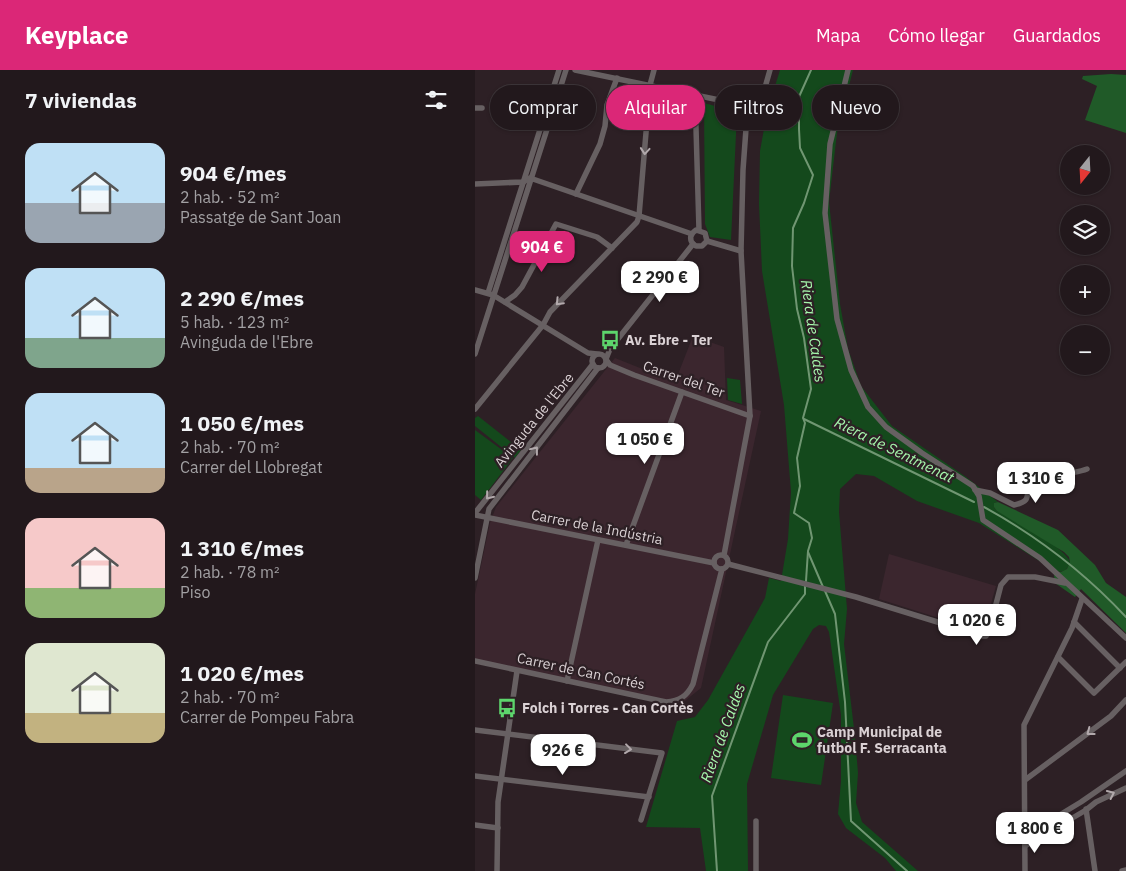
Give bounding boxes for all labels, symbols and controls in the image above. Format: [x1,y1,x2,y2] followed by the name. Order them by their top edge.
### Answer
[25,19,129,51] text: Keyplace
[816,24,860,47] text: Mapa
[888,24,985,47] text: Cómo llegar
[1013,24,1101,47] text: Guardados
[490,85,596,130] chip: Comprar
[606,85,705,130] chip: Alquilar
[715,85,802,130] chip: Filtros
[812,85,899,130] chip: Nuevo
[25,86,137,114] text: 7 viviendas
[422,86,450,114] icon: filters
[1060,145,1110,195] north arrow
[1060,145,1110,375] map controls
[640,147,651,155] one-way arrow
[180,159,287,187] text: 904 €/mes
[65,163,125,223] icon: home
[180,187,280,207] text: 2 hab. · 52 m²
[1060,205,1110,255] button: layers
[180,207,341,227] text: Passatge de Sant Joan
[507,230,577,273] pin: 904 €
[521,237,563,257] text: 904 €
[614,260,706,303] pin: 2 290 €
[1060,265,1110,315] button: +
[632,267,688,287] text: 2 290 €
[797,278,830,384] water label: Riera de Caldes
[180,284,304,312] text: 2 290 €/mes
[65,288,125,348] icon: home
[556,297,565,306] one-way arrow
[180,312,289,332] text: 5 hab. · 123 m²
[1060,325,1110,375] button: −
[599,329,621,351] bus stop icon: Av. Ebre - Ter
[625,331,713,349] place label: Av. Ebre - Ter
[180,332,313,352] text: Avinguda de l'Ebre
[641,357,727,401] street label: Carrer del Ter
[490,369,578,471] street label: Avinguda de l'Ebre
[180,409,304,437] text: 1 050 €/mes
[831,412,958,487] water label: Riera de Sentmenat
[65,413,125,473] icon: home
[599,422,691,465] pin: 1 050 €
[617,429,673,449] text: 1 050 €
[180,437,280,457] text: 2 hab. · 70 m²
[530,447,538,456] one-way arrow
[180,457,323,477] text: Carrer del Llobregat
[990,462,1082,504] pin: 1 310 €
[1008,468,1064,488] text: 1 310 €
[486,490,494,499] one-way arrow
[530,505,665,549] street label: Carrer de la Indústria
[180,534,304,562] text: 1 310 €/mes
[65,538,125,598] icon: home
[180,562,280,582] text: 2 hab. · 78 m²
[180,582,210,602] text: Piso
[931,604,1023,646] pin: 1 020 €
[949,610,1005,630] text: 1 020 €
[515,649,647,693] street label: Carrer de Can Cortés
[180,659,304,687] text: 1 020 €/mes
[65,663,125,723] icon: home
[696,681,749,785] water label: Riera de Caldes
[180,687,280,707] text: 2 hab. · 70 m²
[496,697,518,719] bus stop icon: Folch i Torres - Can Cortès
[522,699,693,717] place label: Folch i Torres - Can Cortès
[180,707,354,727] text: Carrer de Pompeu Fabra
[817,723,947,757] place label: Camp Municipal de futbol F. Serracanta
[1086,726,1096,735] one-way arrow
[791,729,813,751] sports icon: Camp Municipal de futbol F. Serracanta
[528,734,598,776] pin: 926 €
[542,740,584,760] text: 926 €
[624,743,632,754] one-way arrow
[1106,790,1115,801] one-way arrow
[989,812,1081,854] pin: 1 800 €
[1007,818,1063,838] text: 1 800 €

